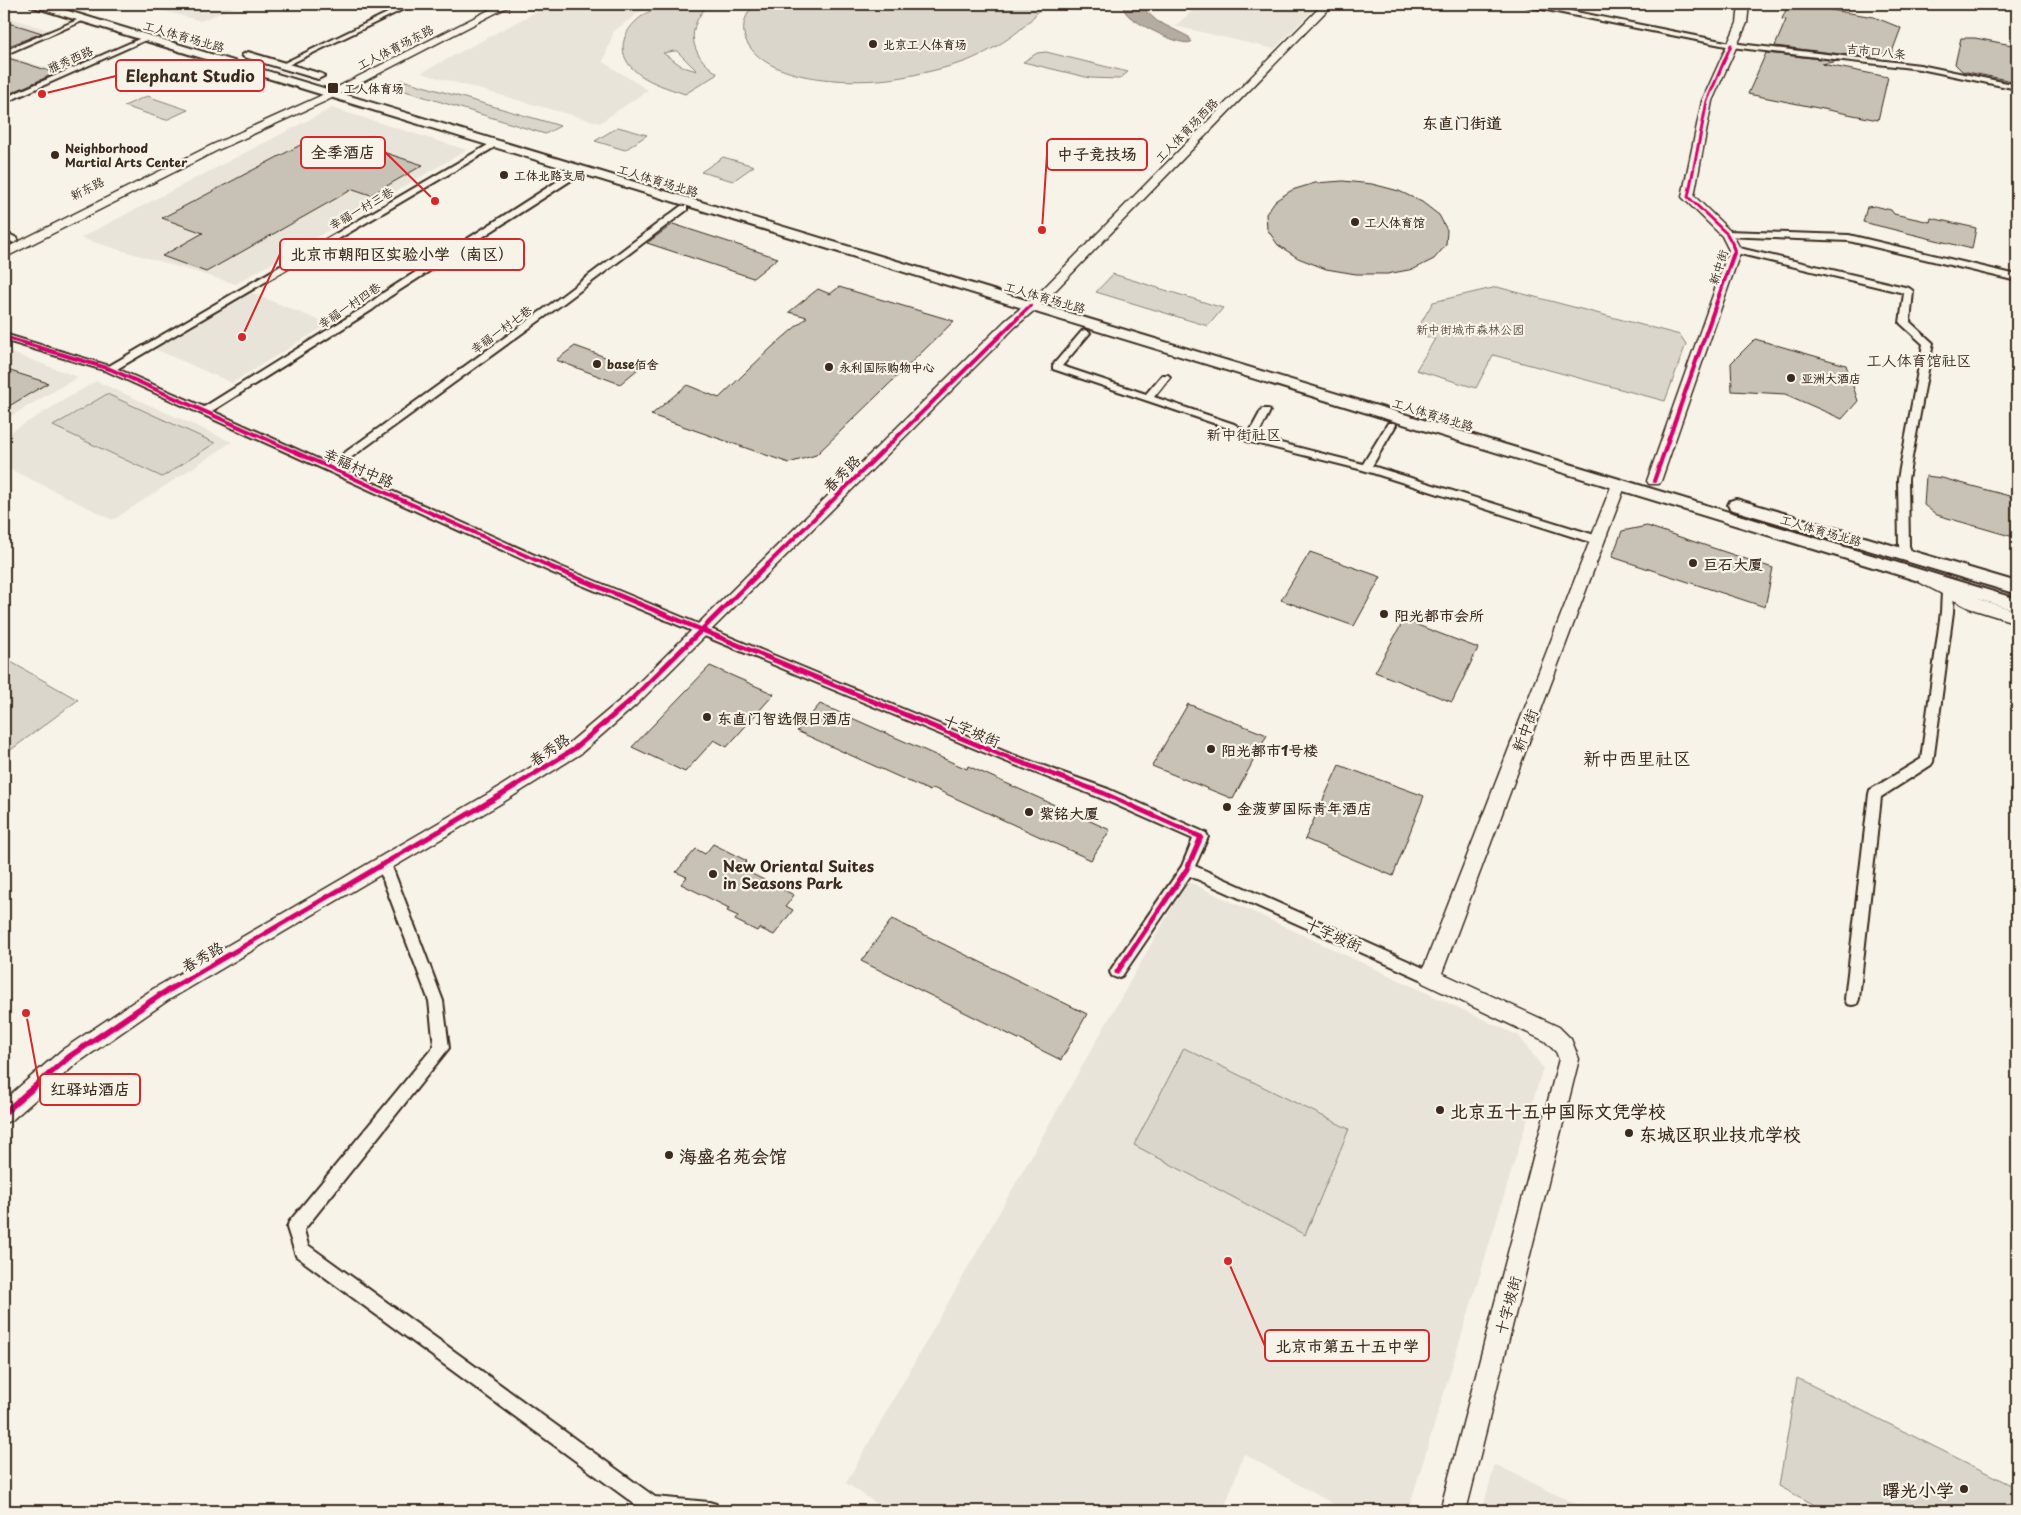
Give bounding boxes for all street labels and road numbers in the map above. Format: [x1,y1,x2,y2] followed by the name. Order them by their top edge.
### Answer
[141,16,227,56] street label: 工人体育场北路
[353,20,437,74] street label: 工人体育场东路
[1845,39,1907,63] street label: 吉市口八条
[44,41,96,77] street label: 雅秀西路
[1150,94,1222,166] street label: 工人体育场西路
[615,159,701,201] street label: 工人体育场北路
[67,172,107,204] street label: 新东路
[325,182,397,234] street label: 幸福一村三巷
[1704,247,1732,287] street label: 新中街
[314,277,384,333] street label: 幸福一村四巷
[1002,277,1088,317] street label: 工人体育场北路
[467,301,535,357] street label: 幸福一村七巷
[1390,393,1476,435] street label: 工人体育场北路
[320,441,398,493] street label: 幸福村中路
[817,449,865,497] street label: 春秀路
[1778,510,1864,550] street label: 工人体育场北路
[1505,705,1543,755] street label: 新中街
[940,708,1004,752] street label: 十字坡街
[524,727,574,771] street label: 春秀路
[1302,911,1366,957] street label: 十字坡街
[177,935,227,977] street label: 春秀路
[1488,1273,1526,1337] street label: 十字坡街

